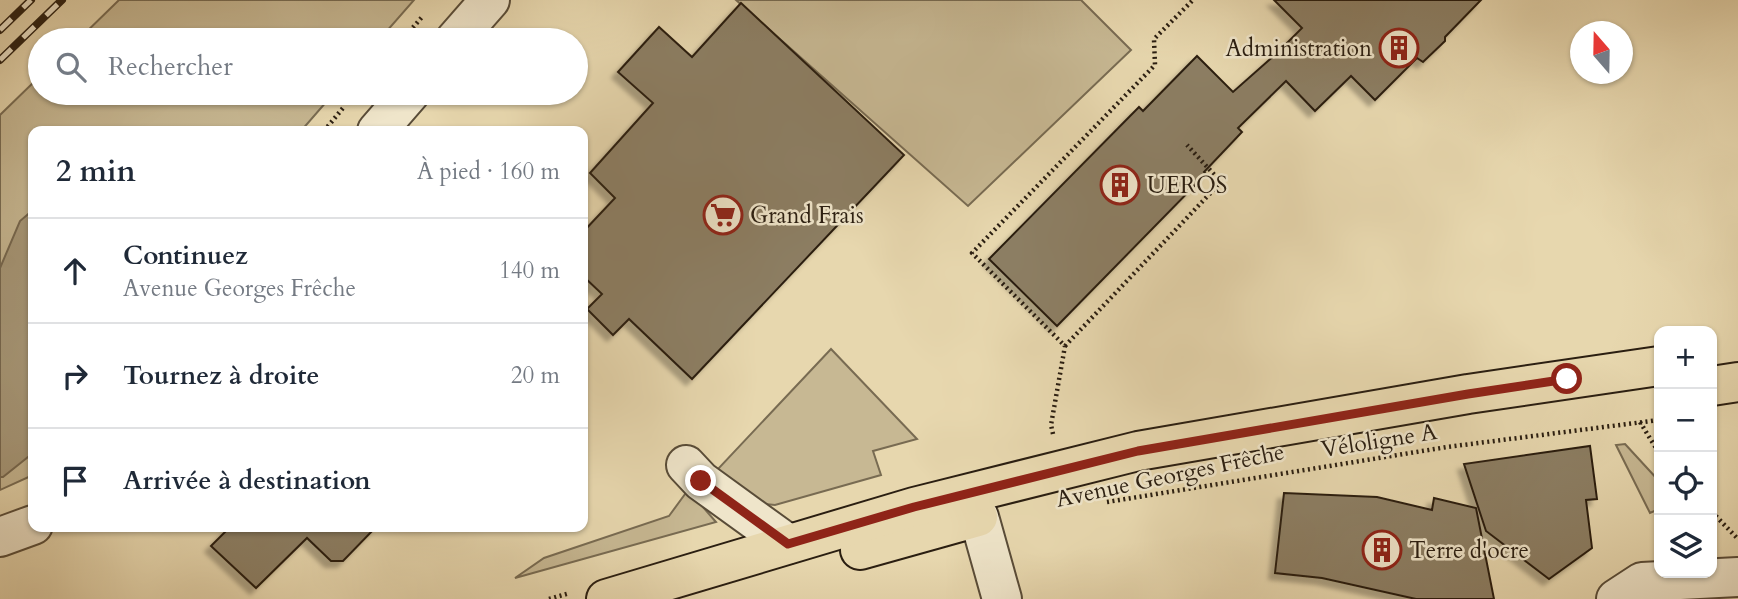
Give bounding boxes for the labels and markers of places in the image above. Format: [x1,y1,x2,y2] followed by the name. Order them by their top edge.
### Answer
[1378,27,1420,69] building icon: Administration
[1225,33,1372,64] place label: Administration
[1099,164,1141,206] building icon: UEROS
[1147,170,1227,201] place label: UEROS
[702,194,744,236] supermarket icon: Grand Frais
[750,200,864,231] place label: Grand Frais
[1361,529,1403,571] building icon: Terre d'ocre
[1409,535,1529,566] place label: Terre d'ocre

